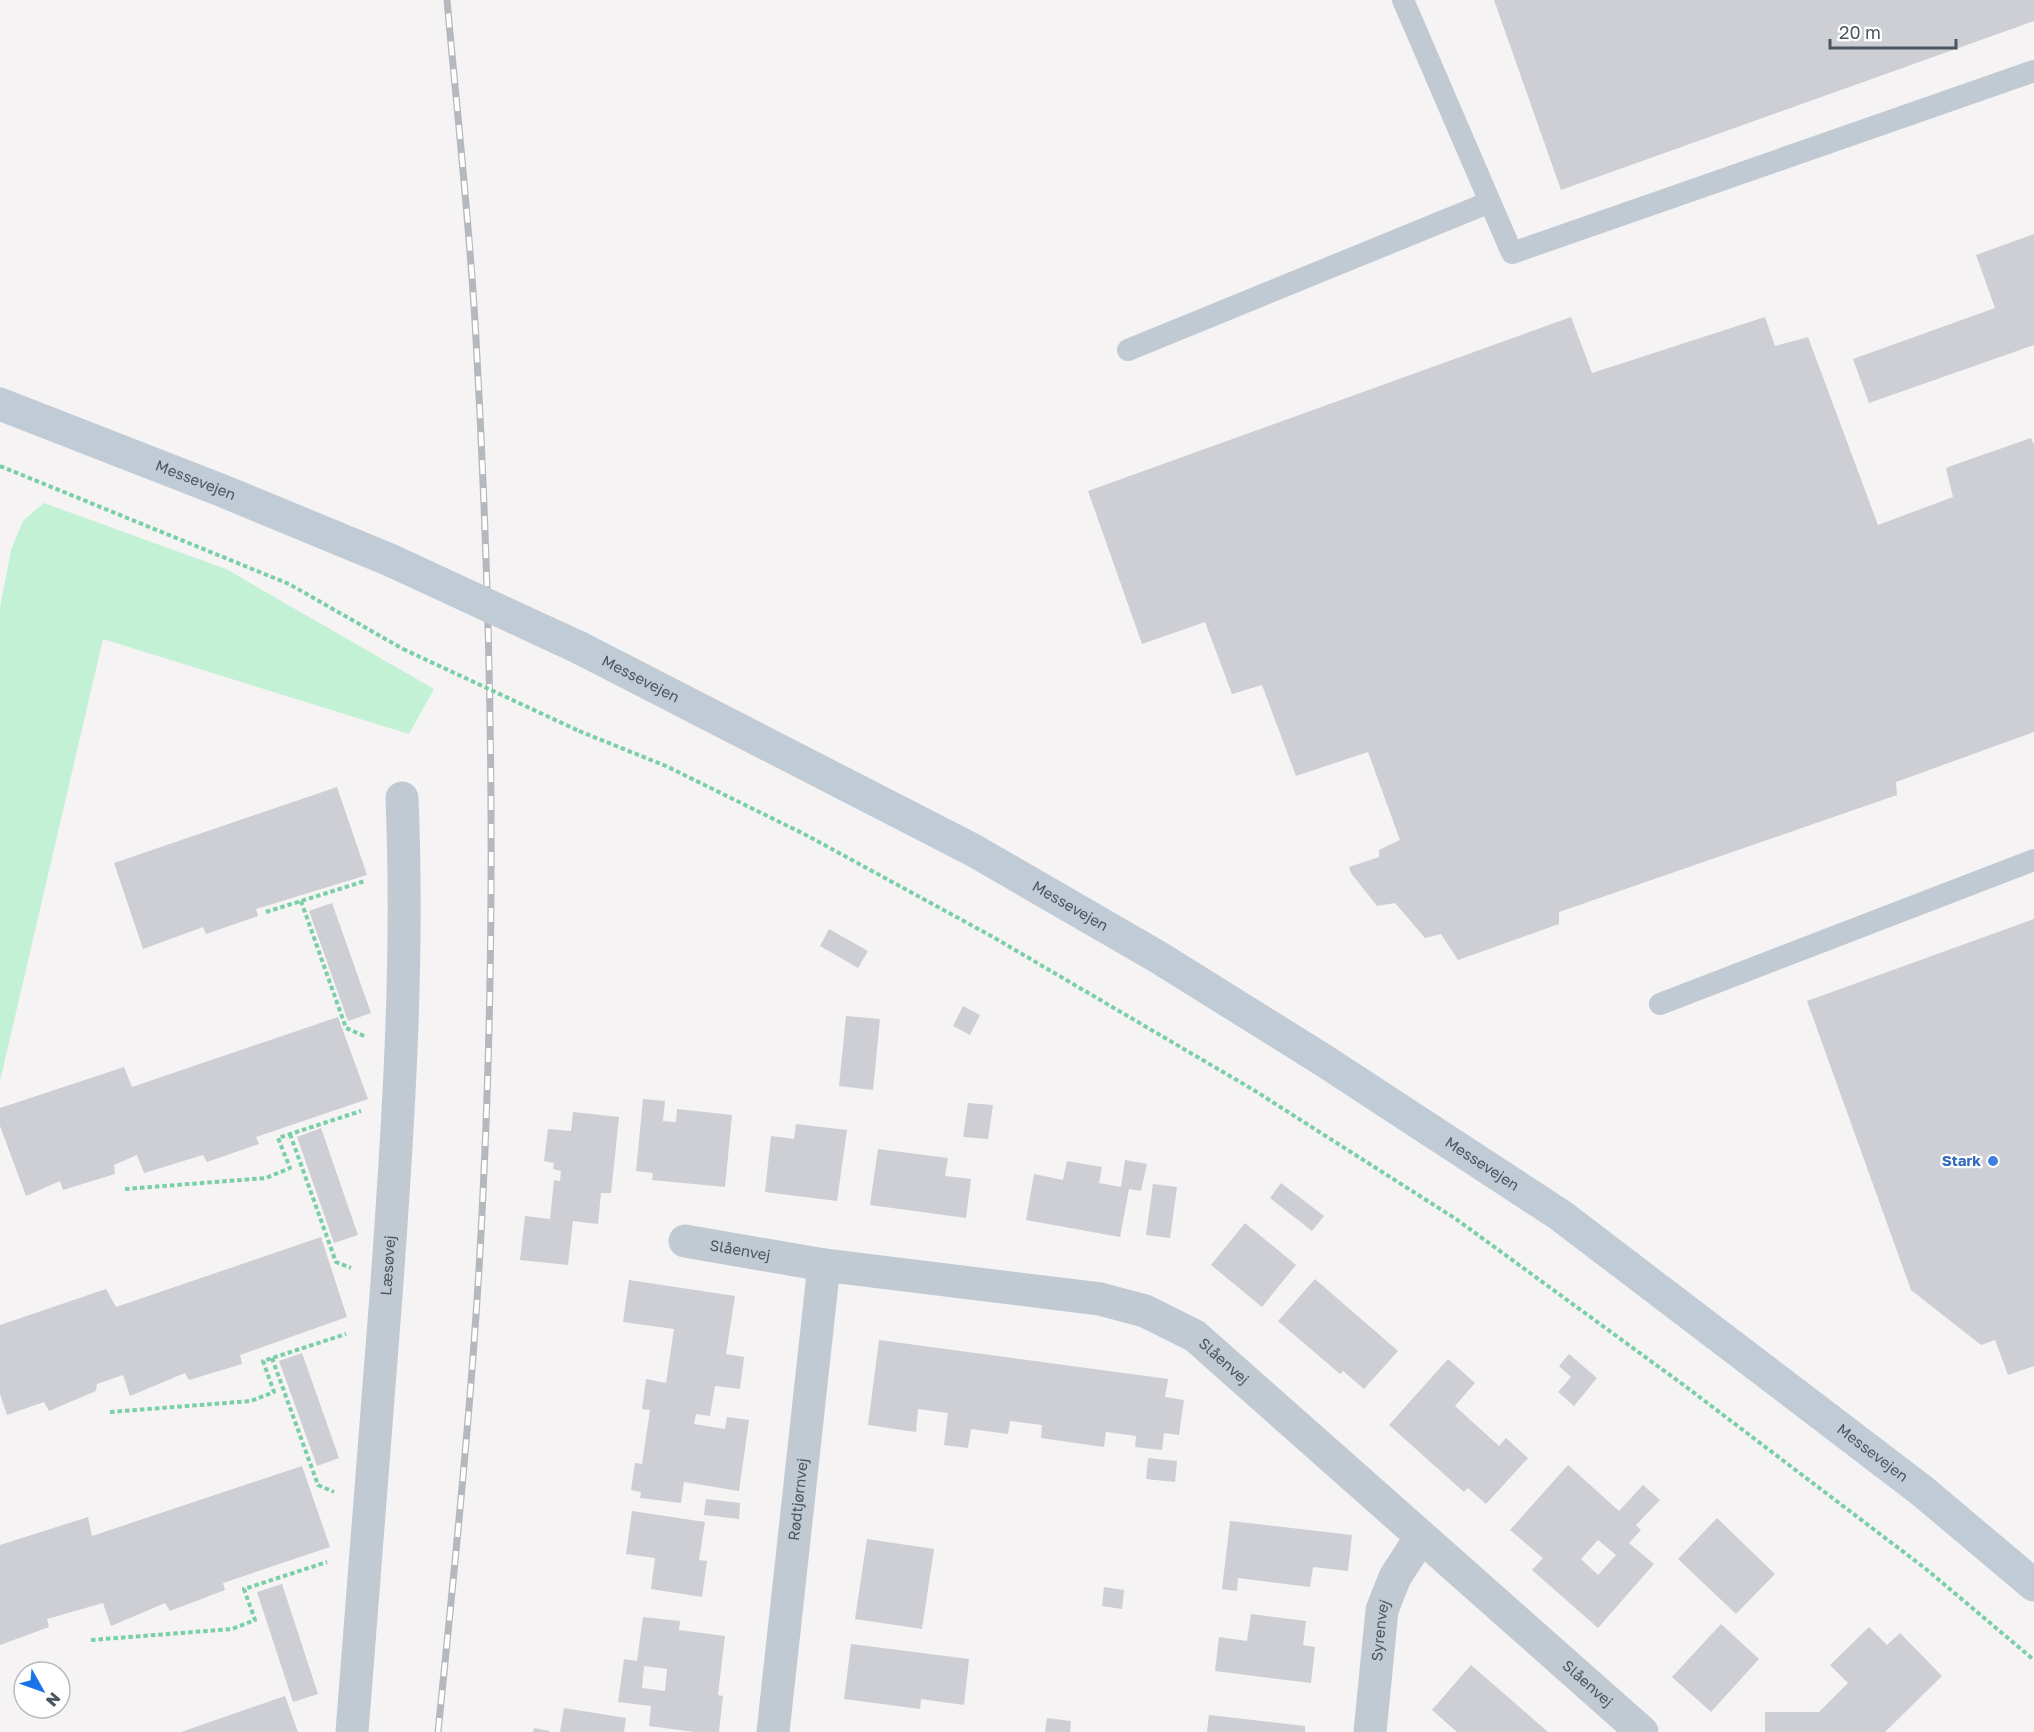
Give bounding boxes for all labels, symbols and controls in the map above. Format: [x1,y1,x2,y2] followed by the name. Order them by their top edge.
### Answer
[1830,12,1956,50] scale bar
[1839,21,1881,43] text: 20 m
[153,456,239,503] street label: Messevejen
[599,651,683,706] street label: Messevejen
[1029,876,1112,934] street label: Messevejen
[1442,1132,1523,1194] street label: Messevejen
[1942,1151,1981,1169] place label: Stark
[1986,1154,2000,1168] marker: Stark
[376,1235,398,1296] street label: Læsøvej
[709,1235,772,1264] street label: Slåenvej
[1195,1334,1253,1388] street label: Slåenvej
[1834,1419,1912,1485] street label: Messevejen
[784,1457,811,1542] street label: Rødtjørnvej
[1367,1597,1393,1662] street label: Syrenvej
[1559,1656,1617,1710] street label: Slåenvej
[12,1660,72,1720] north arrow
[42,1689,65,1711] text: N

